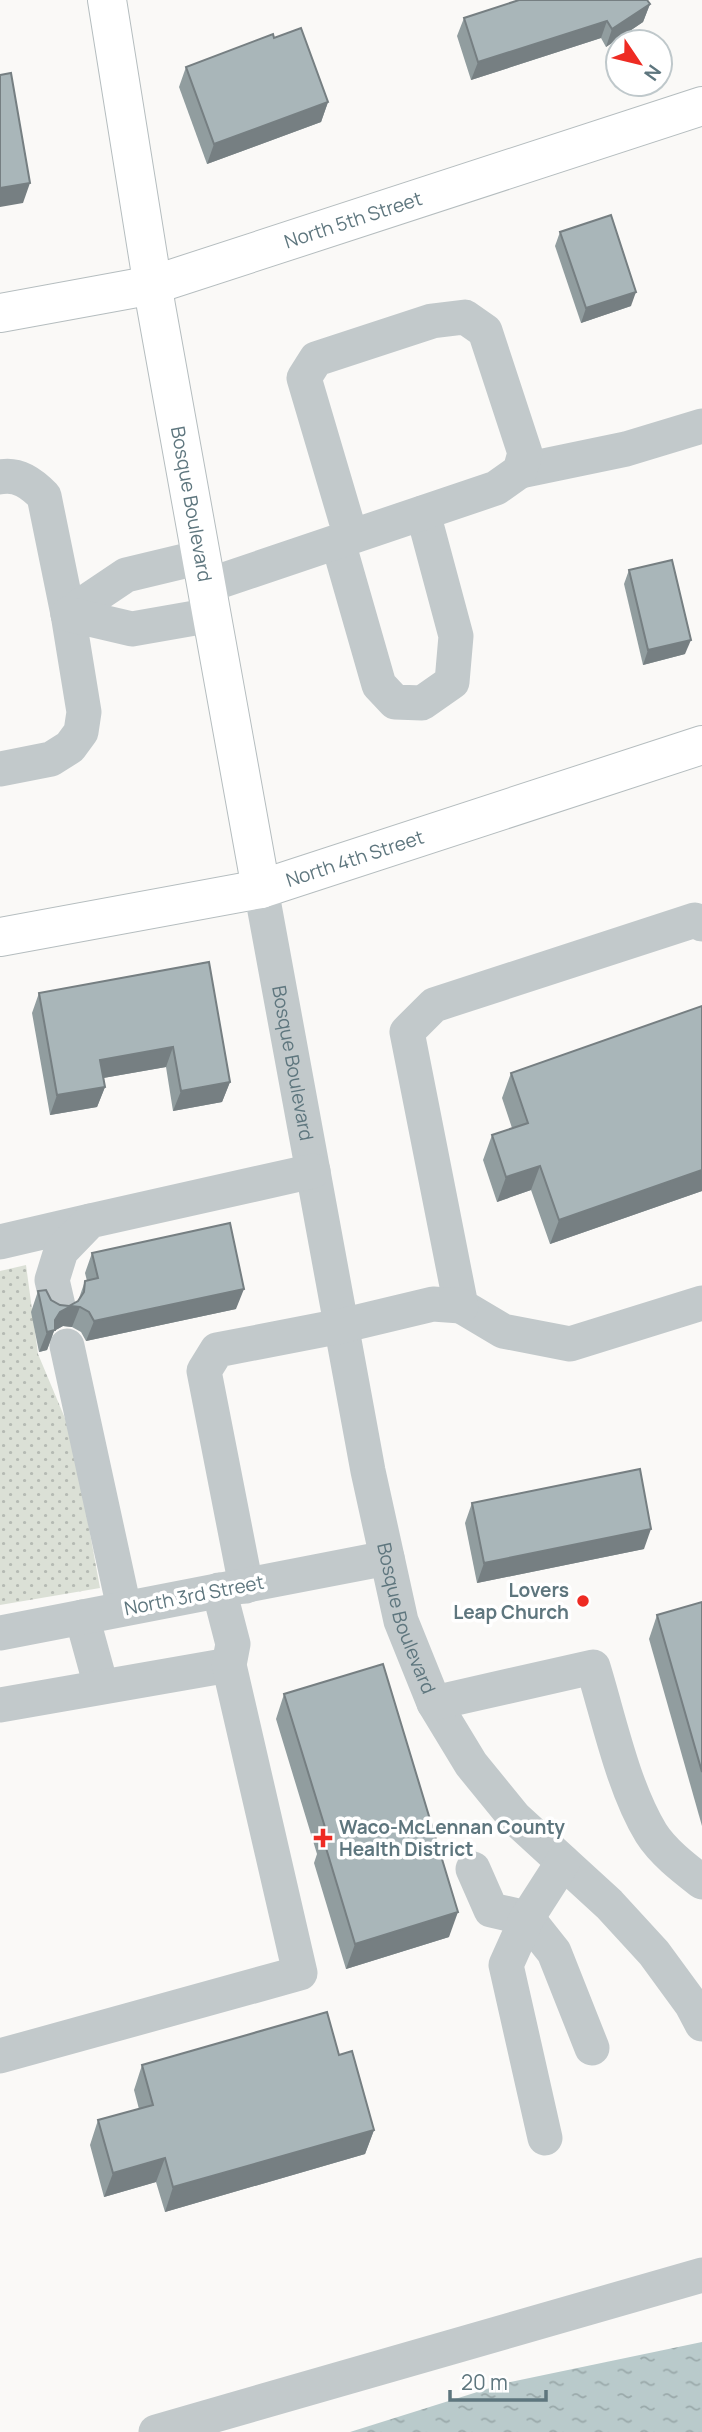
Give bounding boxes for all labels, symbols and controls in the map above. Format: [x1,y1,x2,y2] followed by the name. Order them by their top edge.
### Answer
[604,28,674,98] north arrow
[638,60,667,86] text: N
[281,185,425,254] street label: North 5th Street
[165,424,218,584] street label: Bosque Boulevard
[282,824,427,893] street label: North 4th Street
[266,983,320,1143] street label: Bosque Boulevard
[371,1540,442,1698] street label: Bosque Boulevard
[122,1569,266,1621] street label: North 3rd Street
[453,1577,569,1625] place label: Lovers Leap Church
[575,1593,591,1609] marker: Lovers Leap Church
[339,1814,565,1862] place label: Waco-McLennan County Health District
[313,1828,333,1848] marker: Waco-McLennan County Health District
[450,2358,546,2402] scale bar
[461,2368,508,2396] text: 20 m

